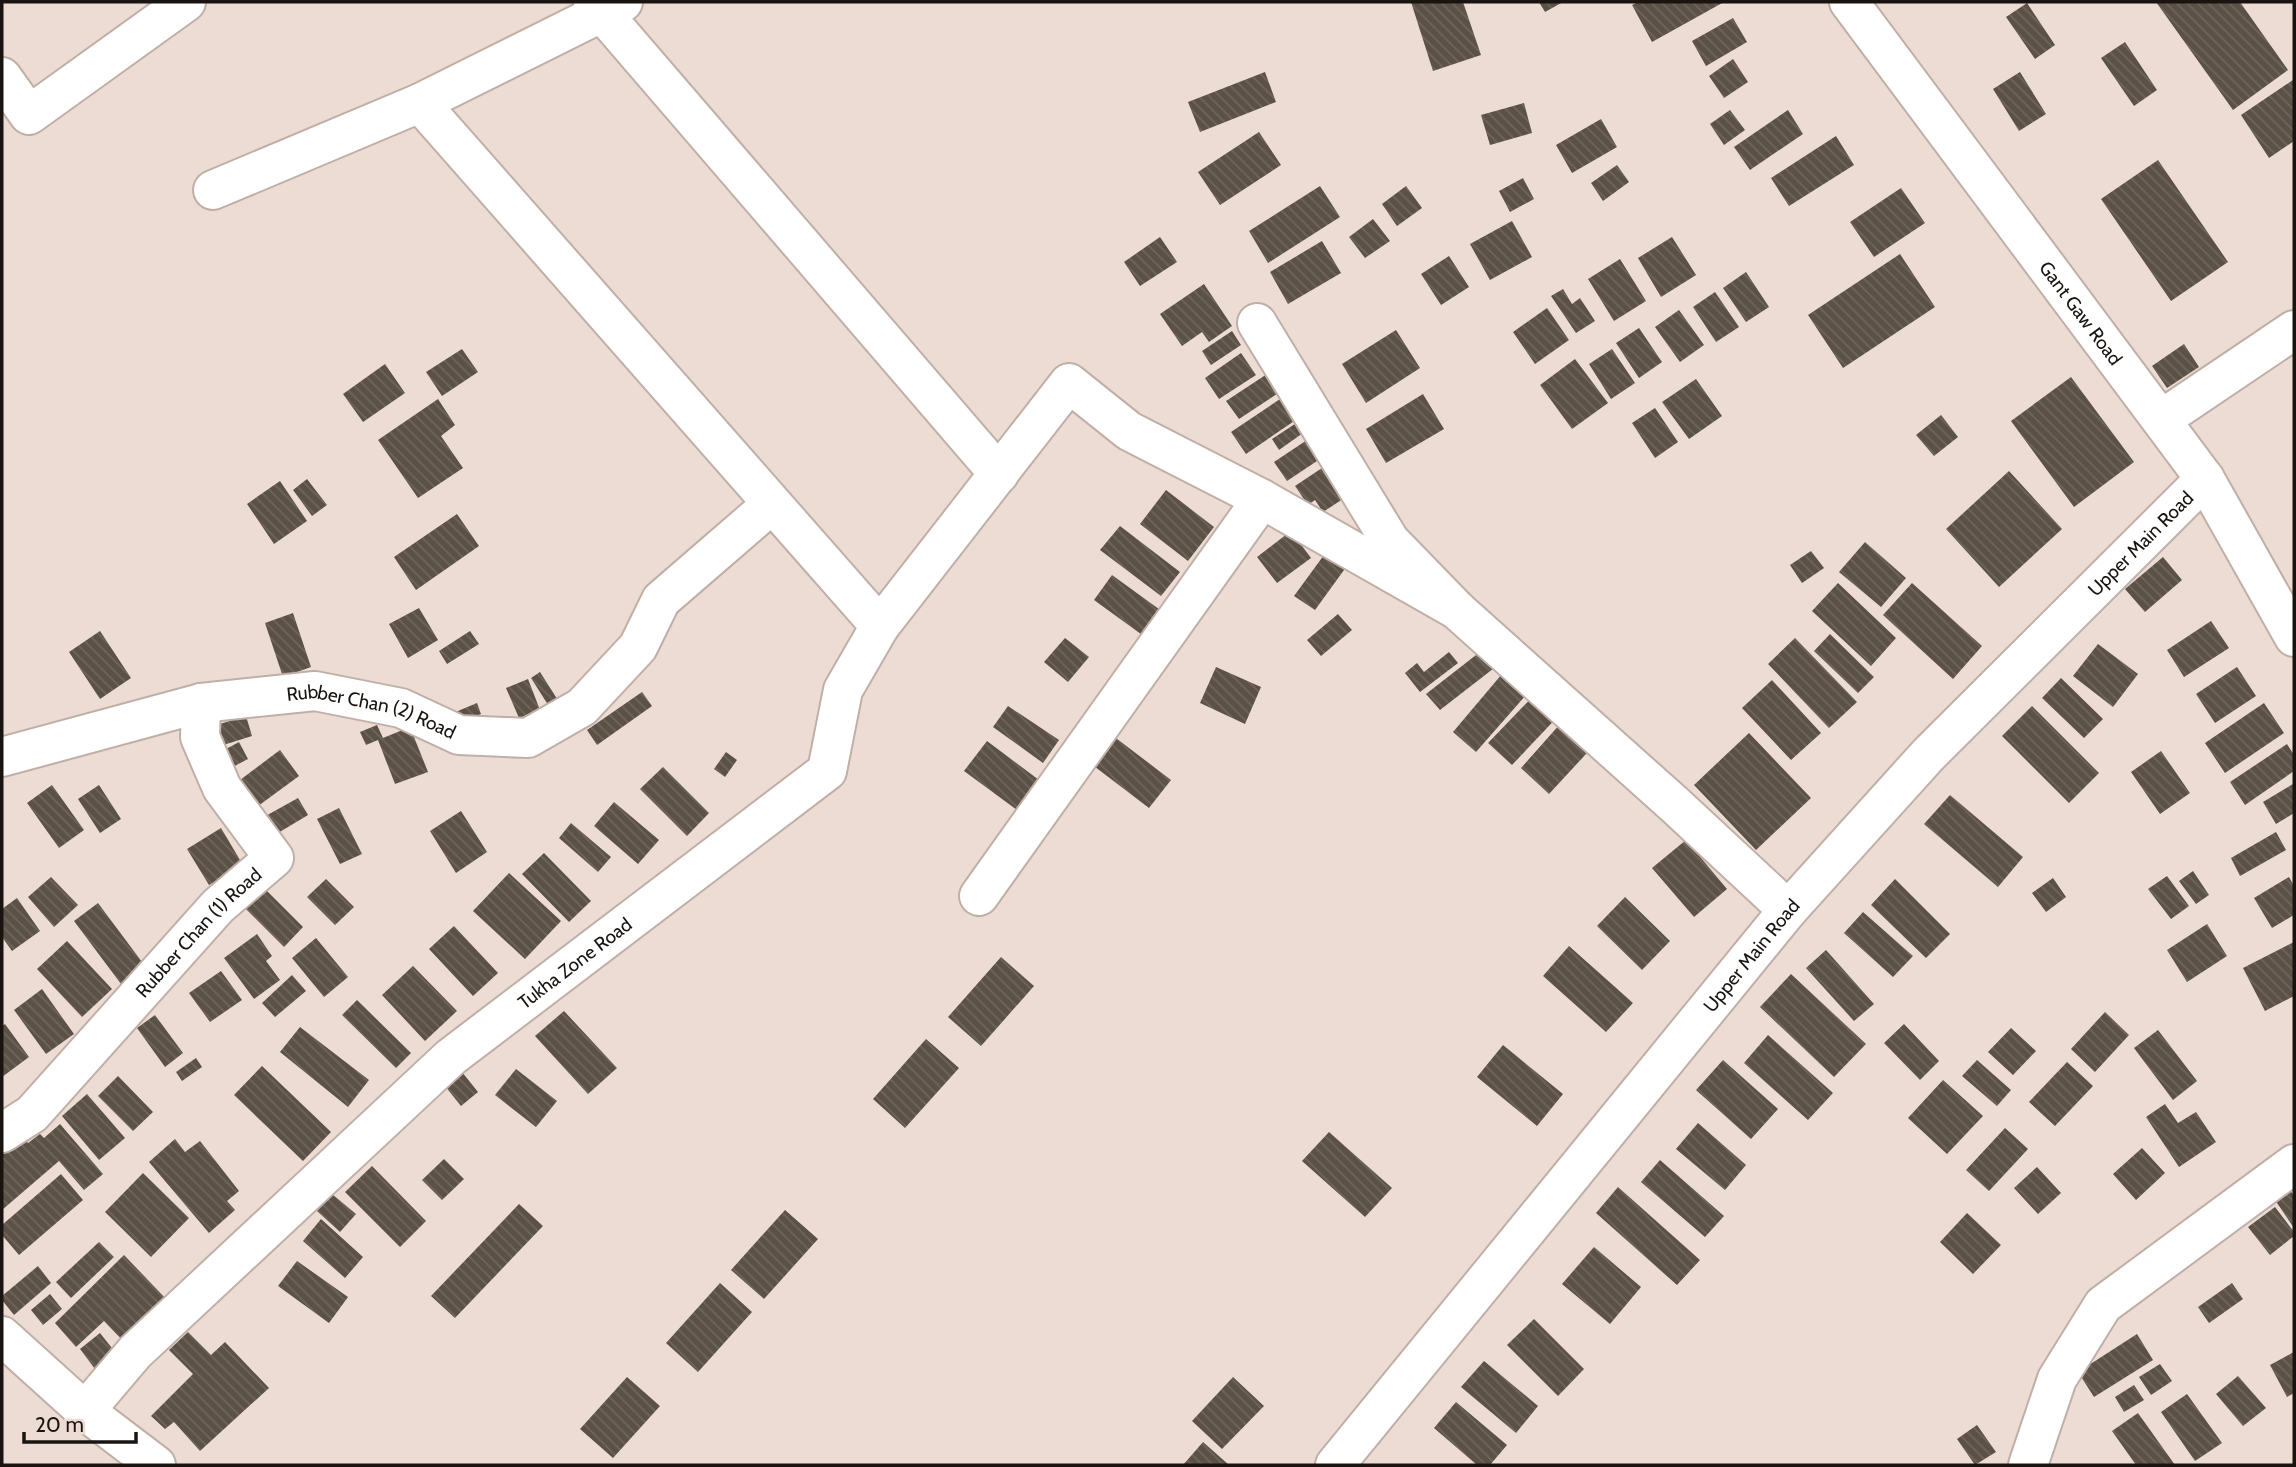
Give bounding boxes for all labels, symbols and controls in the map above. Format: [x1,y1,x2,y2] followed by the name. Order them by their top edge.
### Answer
[2034,257,2127,370] street label: Gant Gaw Road
[2083,486,2198,601] street label: Upper Main Road
[285,680,459,744] street label: Rubber Chan (2) Road
[131,863,266,1002] street label: Rubber Chan (1) Road
[1699,894,1804,1017] street label: Upper Main Road
[514,913,636,1014] street label: Tukha Zone Road
[24,1400,136,1444] scale bar
[35,1412,84,1437] text: 20 m

